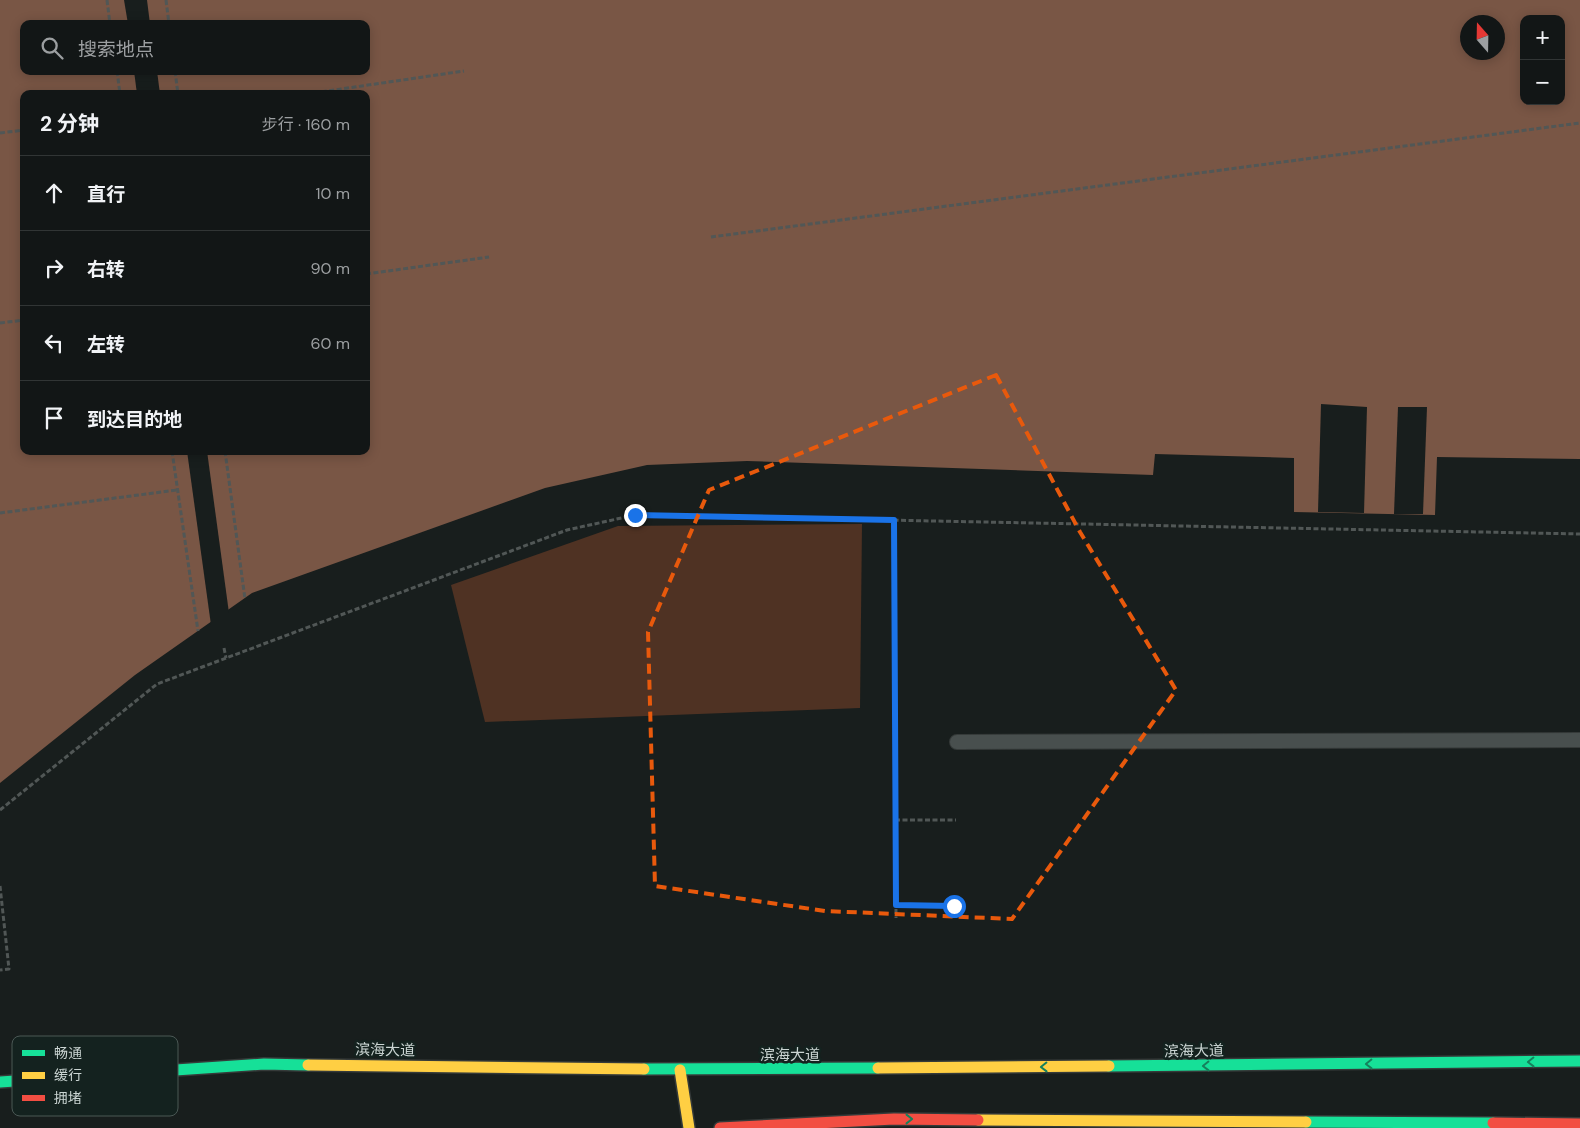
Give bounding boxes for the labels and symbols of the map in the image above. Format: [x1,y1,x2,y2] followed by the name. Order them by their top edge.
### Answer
[1460,15,1505,60] north arrow
[624,504,647,527] route end
[943,895,966,918] route start
[12,1036,178,1116] legend
[355,1039,415,1061] street label: 滨海大道
[1164,1040,1224,1062] street label: 滨海大道
[54,1044,82,1062] text: 畅通
[760,1045,820,1065] street label: 滨海大道
[1527,1057,1535,1067] one-way arrow
[1365,1059,1372,1069] one-way arrow
[1202,1060,1210,1071] one-way arrow
[1040,1062,1048,1072] one-way arrow
[54,1066,82,1084] text: 缓行
[54,1089,82,1107] text: 拥堵
[906,1114,913,1124] one-way arrow

